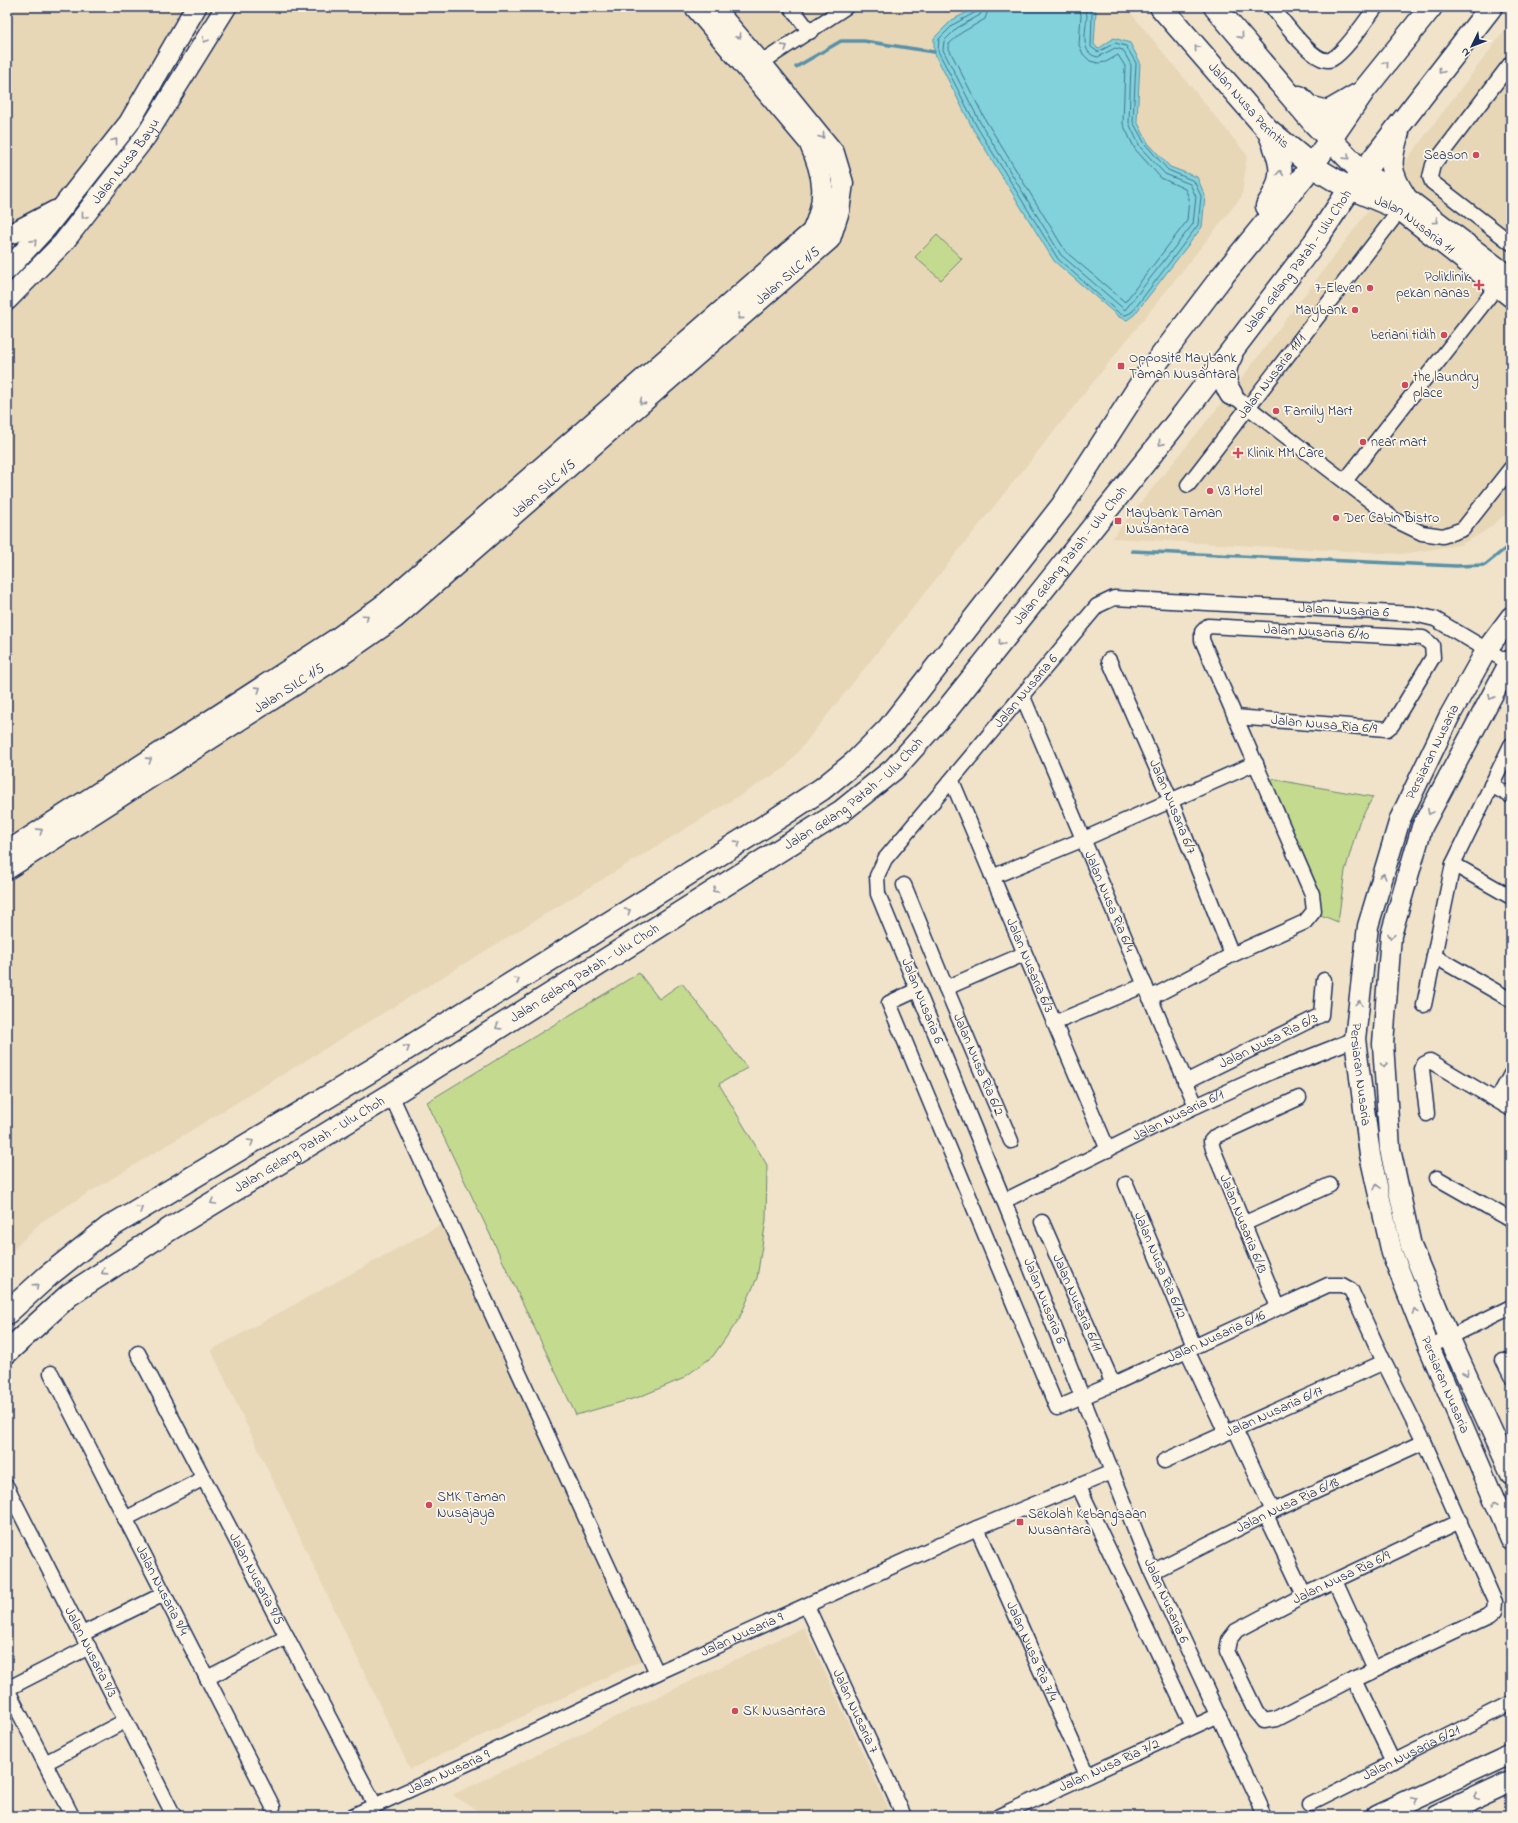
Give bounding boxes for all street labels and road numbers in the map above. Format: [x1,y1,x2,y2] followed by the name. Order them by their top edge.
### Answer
[1203,57,1294,154] street label: Jalan Nusa Perintis
[86,114,165,209] street label: Jalan Nusa Bayu
[1238,186,1357,338] street label: Jalan Gelang Patah - Ulu Choh
[1371,190,1459,260] street label: Jalan Nusaria 11
[751,242,825,310] street label: Jalan SILC 1/5
[1232,329,1312,423] street label: Jalan Nusaria 11/1
[506,454,581,523] street label: Jalan SILC 1/5
[1008,481,1132,630] street label: Jalan Gelang Patah - Ulu Choh
[1298,597,1390,623] street label: Jalan Nusaria 6
[1263,619,1370,645] street label: Jalan Nusaria 6/10
[988,650,1063,733] street label: Jalan Nusaria 6
[250,658,329,719] street label: Jalan SILC 1/5
[1401,701,1465,803] street label: Persiaran Nusaria
[1270,710,1379,740] street label: Jalan Nusa Ria 6/9
[780,733,928,855] street label: Jalan Gelang Patah - Ulu Choh
[1143,756,1202,858] street label: Jalan Nusaria 6/7
[1079,848,1140,955] street label: Jalan Nusa Ria 6/4
[1001,915,1059,1016] street label: Jalan Nusaria 6/3
[506,918,663,1028] street label: Jalan Gelang Patah - Ulu Choh
[895,955,949,1047] street label: Jalan Nusaria 6
[1215,1008,1322,1074] street label: Jalan Nusa Ria 6/3
[947,1010,1009,1119] street label: Jalan Nusa Ria 6/2
[1344,1021,1377,1127] street label: Persiaran Nusaria
[1129,1084,1228,1146] street label: Jalan Nusaria 6/1
[230,1091,389,1198] street label: Jalan Gelang Patah - Ulu Choh
[1214,1171,1273,1277] street label: Jalan Nusaria 6/13
[1128,1209,1192,1322] street label: Jalan Nusa Ria 6/12
[1047,1251,1108,1355] street label: Jalan Nusaria 6/11
[1017,1255,1071,1347] street label: Jalan Nusaria 6
[1164,1305,1269,1368] street label: Jalan Nusaria 6/16
[1415,1333,1475,1437] street label: Persiaran Nusaria
[1222,1380,1327,1443] street label: Jalan Nusaria 6/17
[1232,1472,1342,1539] street label: Jalan Nusa Ria 6/18
[224,1529,289,1629] street label: Jalan Nusaria 9/5
[130,1541,194,1639] street label: Jalan Nusaria 9/4
[1289,1545,1395,1610] street label: Jalan Nusa Ria 6/9
[1138,1555,1194,1647] street label: Jalan Nusaria 6
[1000,1598,1063,1705] street label: Jalan Nusa Ria 7/4
[59,1603,123,1701] street label: Jalan Nusaria 9/3
[697,1606,787,1662] street label: Jalan Nusaria 9
[827,1666,884,1757] street label: Jalan Nusaria 7
[1359,1719,1464,1786] street label: Jalan Nusaria 6/21
[1055,1733,1163,1798] street label: Jalan Nusa Ria 7/2
[404,1744,494,1800] street label: Jalan Nusaria 9

